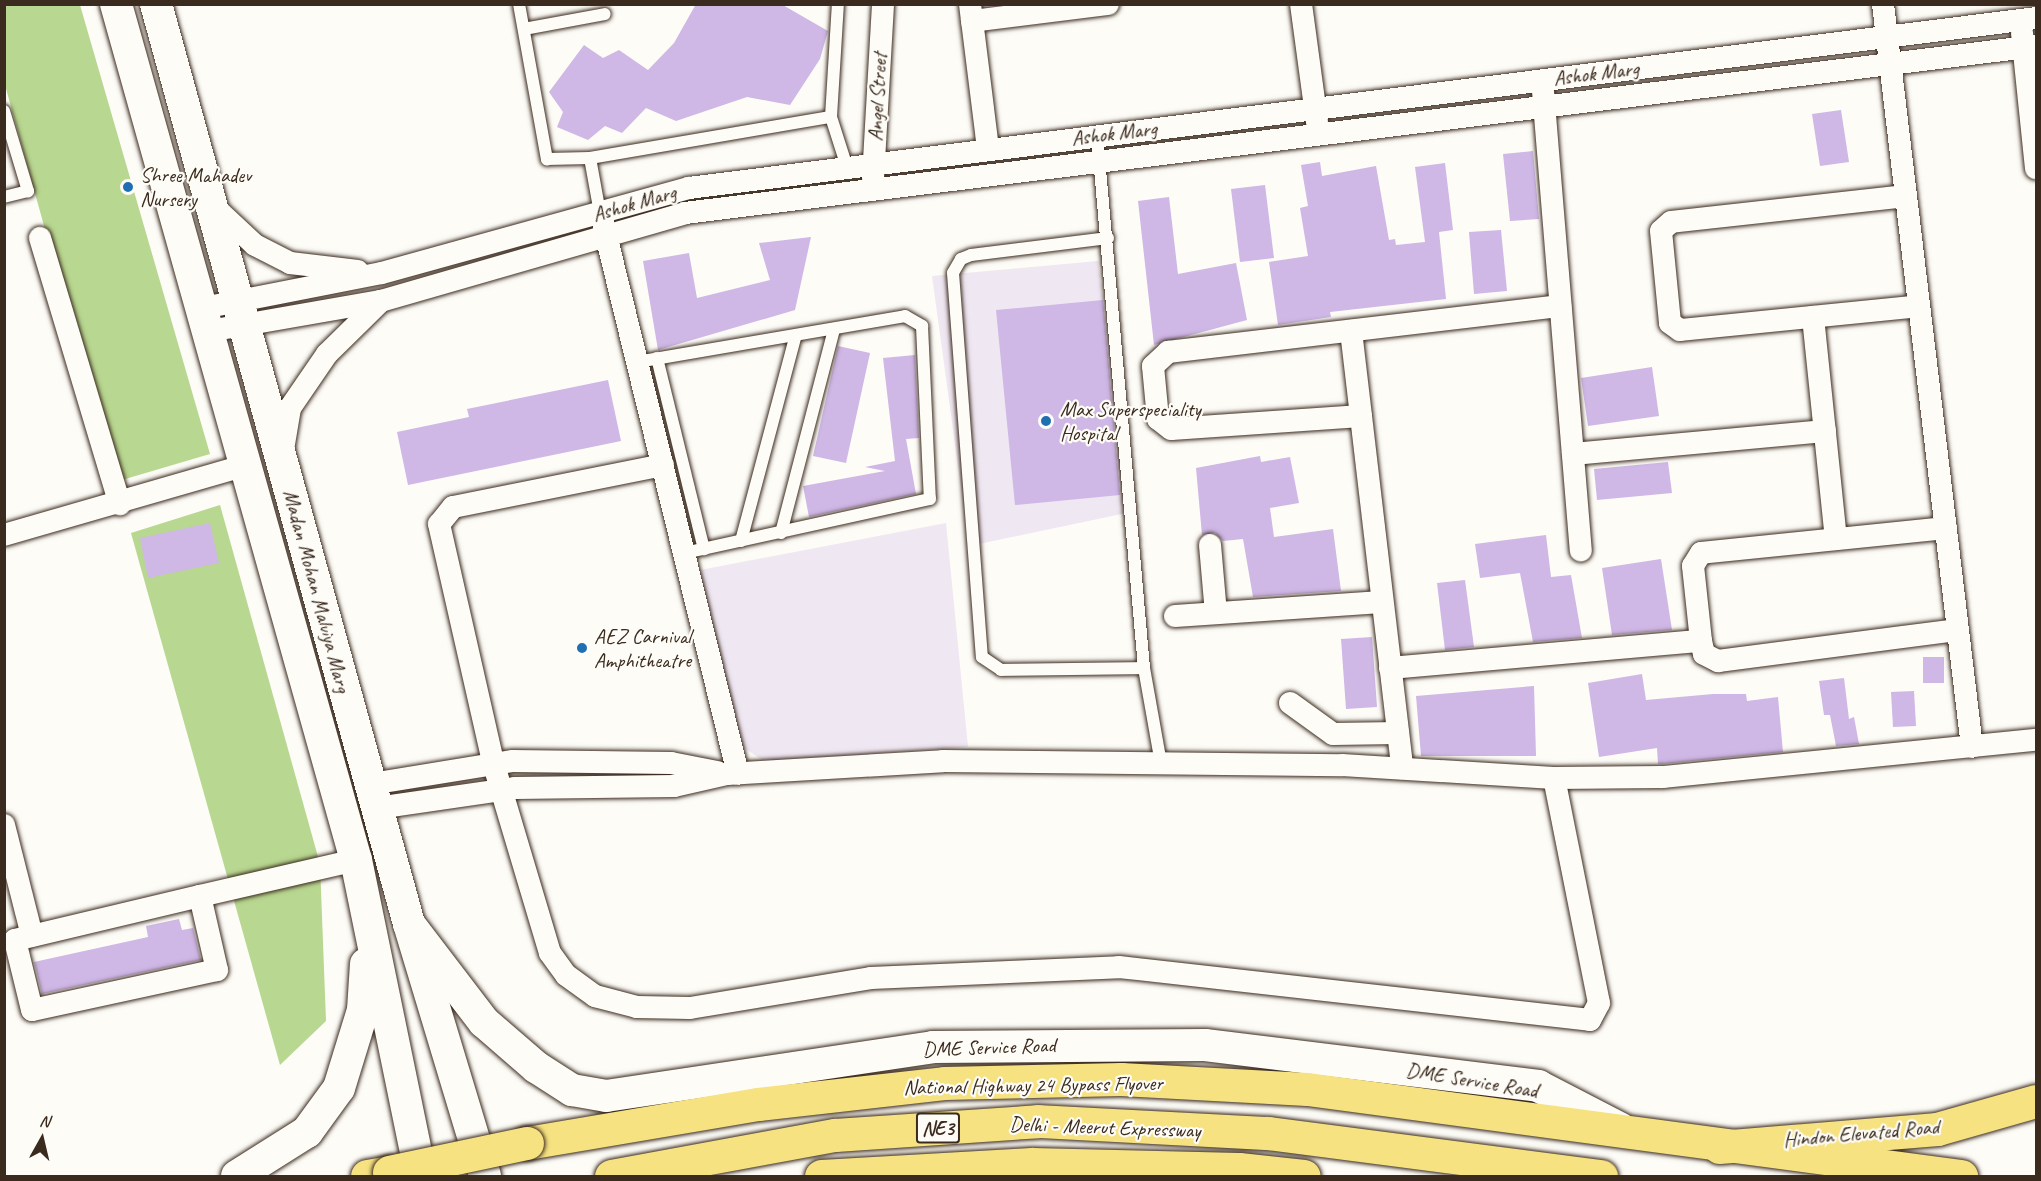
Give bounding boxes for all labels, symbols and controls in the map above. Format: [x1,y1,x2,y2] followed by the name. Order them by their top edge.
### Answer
[862,52,892,142] street label: Angel Street
[1552,55,1640,91] street label: Ashok Marg
[1070,115,1158,151] street label: Ashok Marg
[140,162,251,212] place label: Shree Mahadev Nursery
[589,179,679,227] street label: Ashok Marg
[121,180,135,194] marker: Shree Mahadev Nursery
[1060,396,1200,446] place label: Max Superspeciality Hospital
[1037,412,1055,430] marker: Max Superspeciality Hospital
[278,486,356,696] street label: Madan Mohan Malviya Marg
[594,623,691,673] place label: AEZ Carnival Amphitheatre
[575,641,589,655] marker: AEZ Carnival Amphitheatre
[922,1032,1056,1062] street label: DME Service Road
[1404,1057,1540,1103] street label: DME Service Road
[903,1070,1163,1100] street label: National Highway 24 Bypass Flyover
[12,1109,72,1169] north arrow
[38,1111,51,1132] text: N
[916,1111,960,1145] road number: NE3
[1009,1111,1201,1143] street label: Delhi - Meerut Expressway
[1783,1114,1939,1152] street label: Hindon Elevated Road

